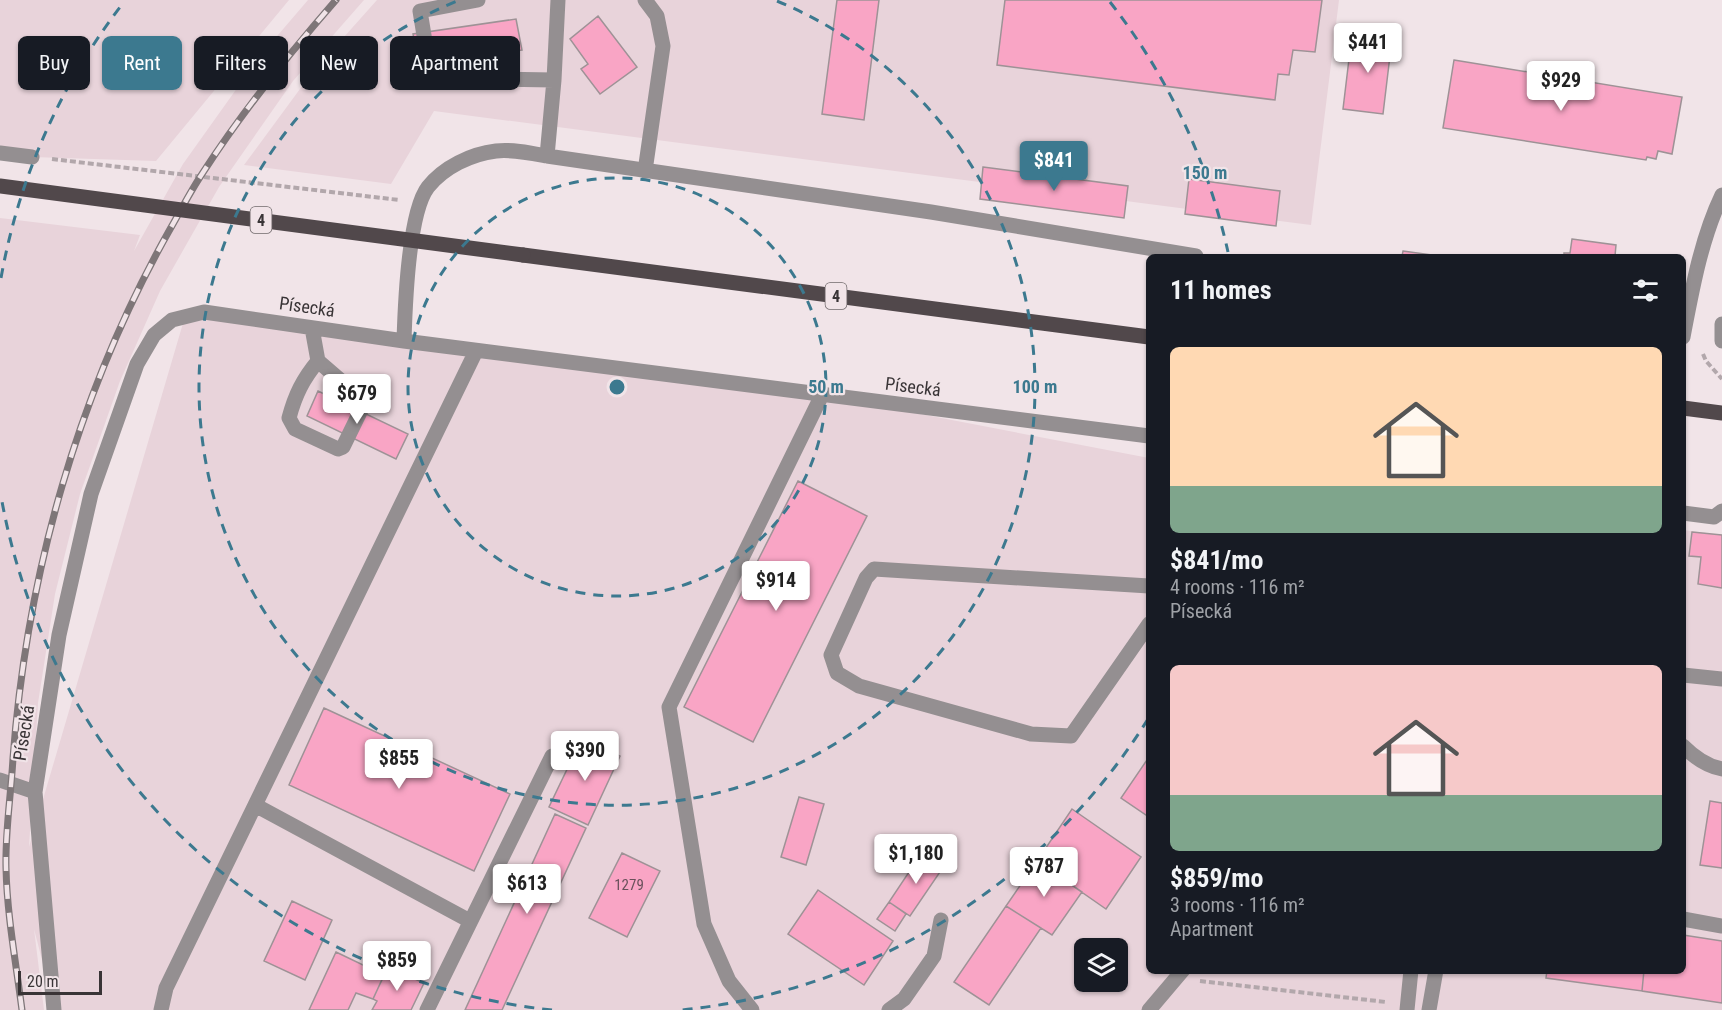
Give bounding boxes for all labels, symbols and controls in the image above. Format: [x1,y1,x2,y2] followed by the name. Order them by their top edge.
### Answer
[1332,23,1404,74] pin: $441
[1348,30,1388,54] text: $441
[18,36,90,90] chip: Buy
[102,36,182,90] chip: Rent
[194,36,288,90] chip: Filters
[300,36,378,90] chip: New
[390,36,520,90] chip: Apartment
[1525,61,1597,112] pin: $929
[1541,68,1581,92] text: $929
[1018,141,1090,192] pin: $841
[1034,148,1074,172] text: $841
[1183,162,1227,183] text: 150 m
[250,207,272,233] road number: 4
[1629,274,1662,307] icon: filters
[1170,275,1272,305] text: 11 homes
[826,283,846,309] road number: 4
[278,292,336,321] street label: Písecká
[884,373,942,400] street label: Písecká
[321,374,393,425] pin: $679
[808,376,844,397] text: 50 m
[1013,376,1057,397] text: 100 m
[607,377,627,397] centre of rings
[337,381,377,405] text: $679
[1362,386,1470,494] icon: home
[1170,545,1263,575] text: $841/mo
[740,561,812,612] pin: $914
[756,568,796,592] text: $914
[1170,575,1305,599] text: 4 rooms · 116 m²
[1170,599,1232,623] text: Písecká
[9,704,38,762] street label: Písecká
[1362,704,1470,812] icon: home
[549,731,621,782] pin: $390
[565,738,605,762] text: $390
[363,739,435,790] pin: $855
[379,746,419,770] text: $855
[867,834,965,885] pin: $1,180
[888,841,944,865] text: $1,180
[1008,847,1080,898] pin: $787
[1024,854,1064,878] text: $787
[1170,863,1263,893] text: $859/mo
[491,864,563,915] pin: $613
[507,871,547,895] text: $613
[614,876,644,894] house number: 1279
[1170,893,1305,917] text: 3 rooms · 116 m²
[1170,917,1254,941] text: Apartment
[1074,938,1128,992] map controls
[1074,938,1128,992] button: layers
[361,941,433,992] pin: $859
[377,948,417,972] text: $859
[18,968,102,996] scale bar
[27,972,59,991] text: 20 m

